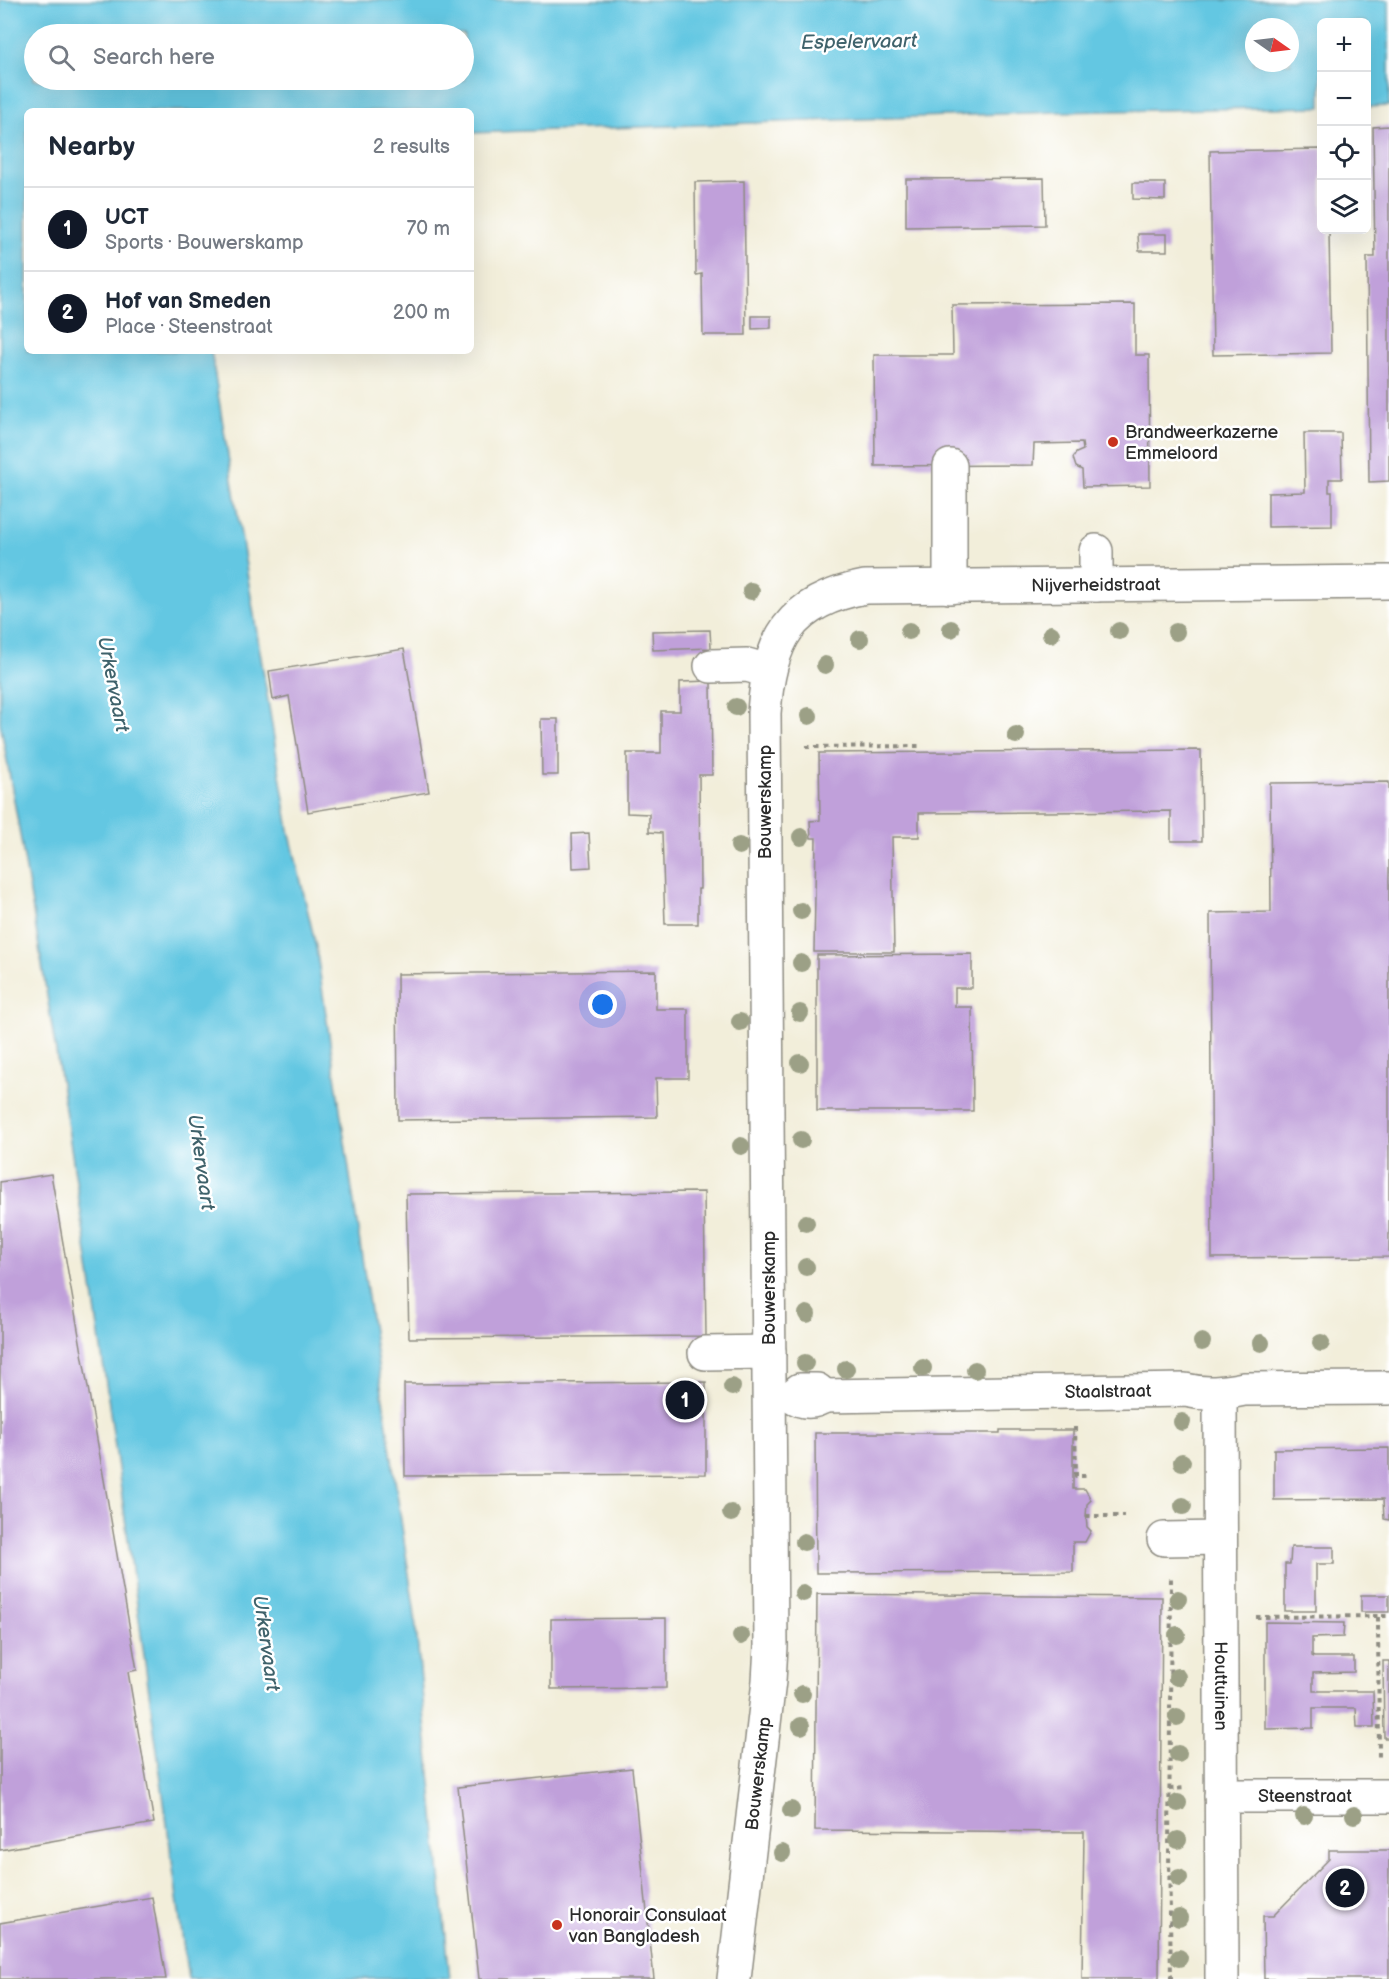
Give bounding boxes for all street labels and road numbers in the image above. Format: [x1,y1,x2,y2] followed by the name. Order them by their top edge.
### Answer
[1031,574,1161,596] street label: Nijverheidstraat
[755,745,776,859] street label: Bouwerskamp
[759,1231,780,1345] street label: Bouwerskamp
[1064,1381,1152,1403] street label: Staalstraat
[1210,1641,1231,1731] street label: Houttuinen
[742,1715,776,1832] street label: Bouwerskamp
[1258,1786,1352,1807] street label: Steenstraat

